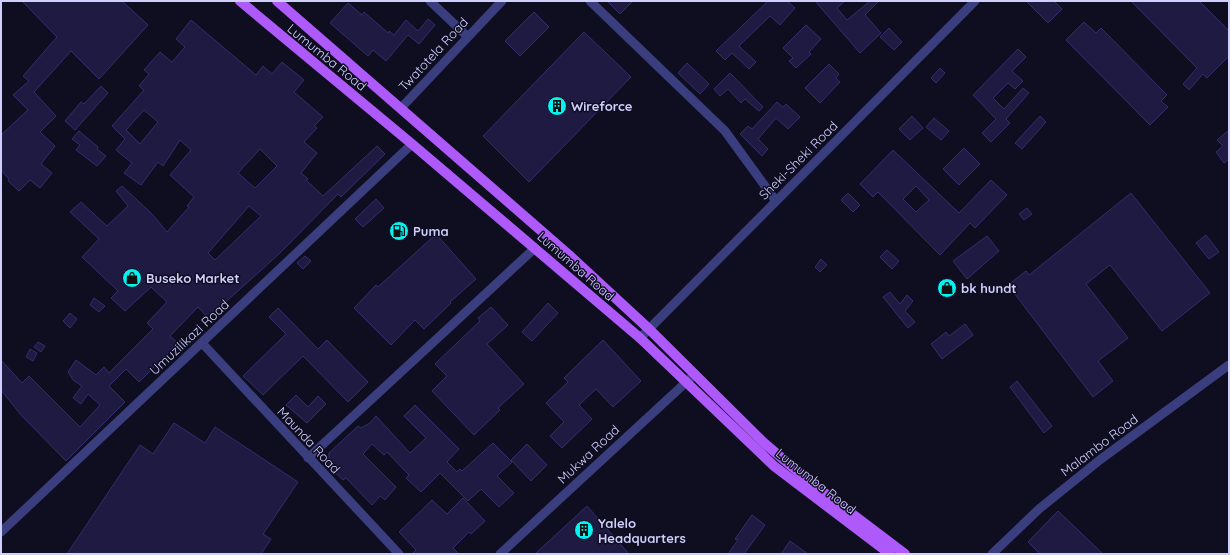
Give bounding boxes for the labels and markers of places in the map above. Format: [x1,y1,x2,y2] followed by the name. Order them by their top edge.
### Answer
[546,95,568,117] building icon: Wireforce
[571,98,633,114] place label: Wireforce
[388,220,410,242] fuel station icon: Puma
[413,223,449,239] place label: Puma
[121,267,143,289] shop icon: Buseko Market
[146,270,240,286] place label: Buseko Market
[936,277,958,299] shop icon: bk hundt
[961,280,1017,296] place label: bk hundt
[598,515,686,546] place label: Yalelo Headquarters
[573,519,595,541] building icon: Yalelo Headquarters

